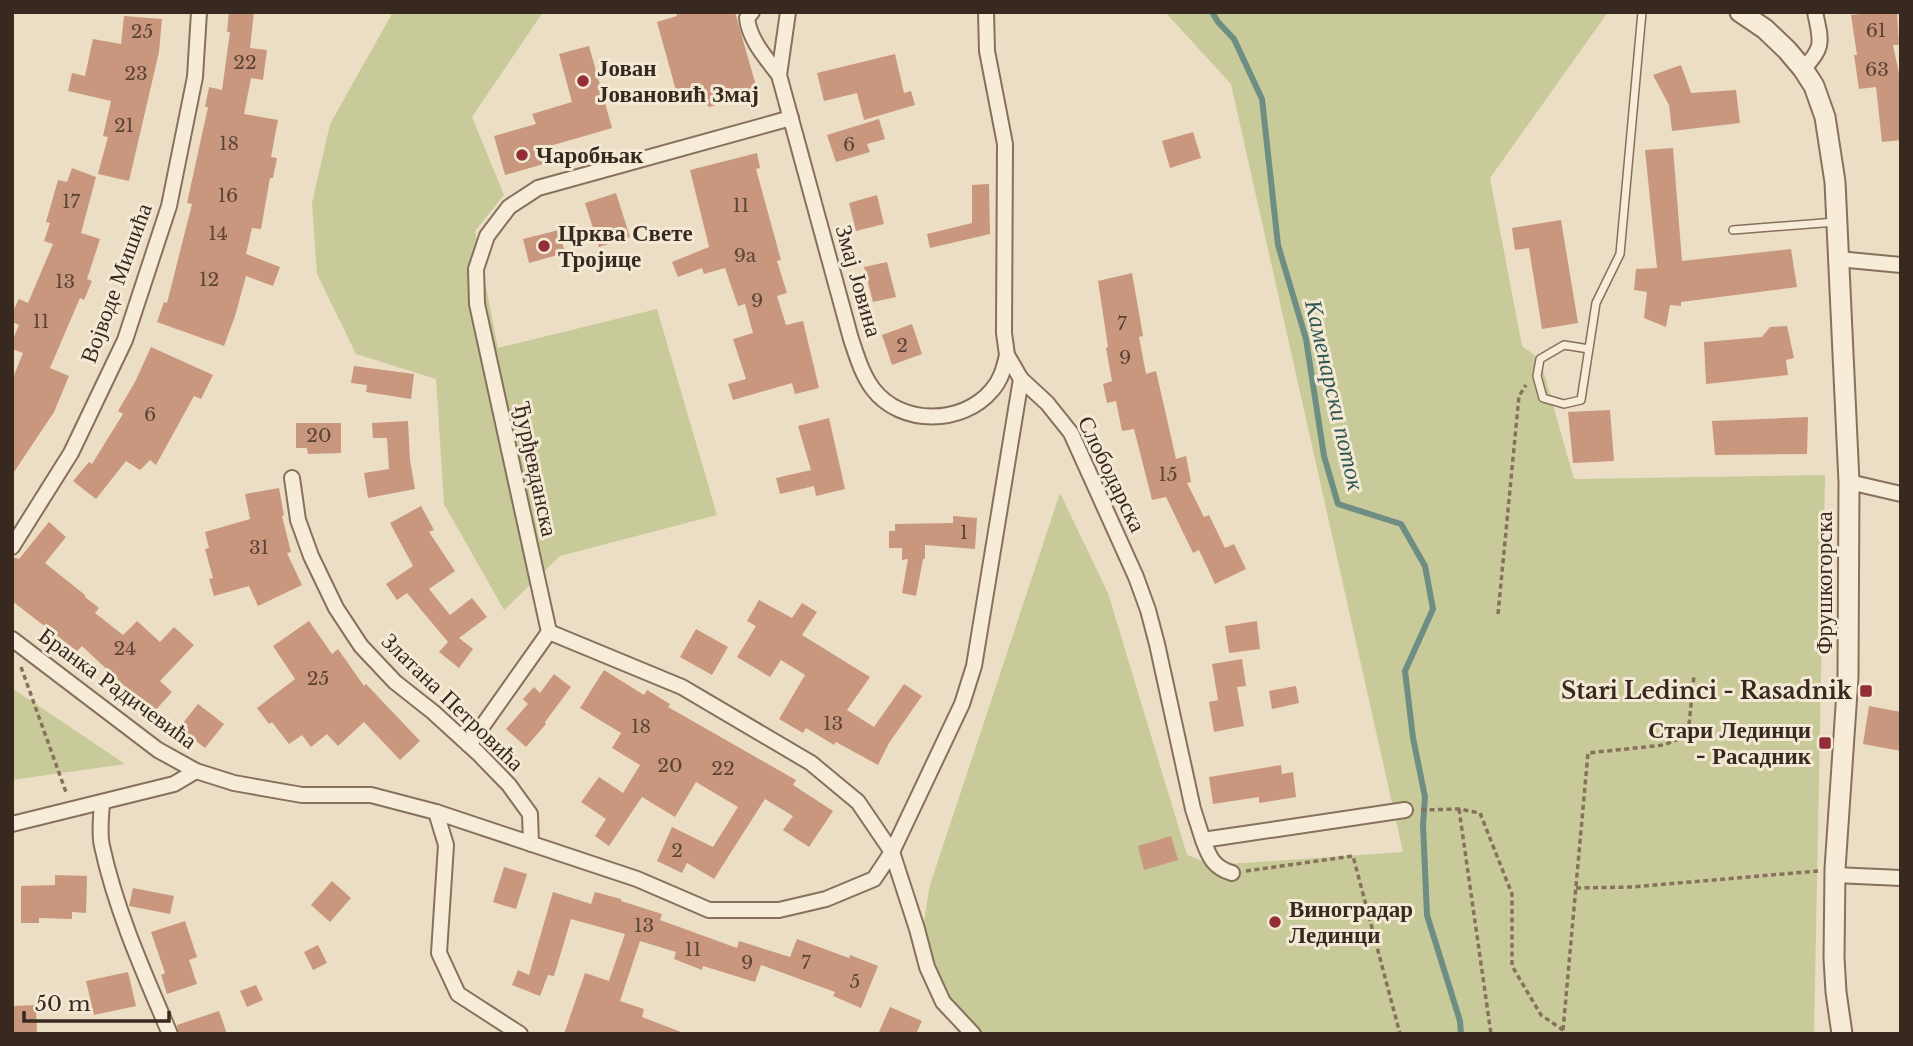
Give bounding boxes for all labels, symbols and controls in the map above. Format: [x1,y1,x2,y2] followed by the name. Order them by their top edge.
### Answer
[1866,19,1886,42] house number: 61
[131,20,153,43] house number: 25
[233,51,257,74] house number: 22
[597,54,759,108] place label: Јован Јовановић Змај
[1865,58,1889,81] house number: 63
[124,62,148,85] house number: 23
[575,73,591,89] marker: Јован Јовановић Змај
[114,114,134,137] house number: 21
[219,132,239,155] house number: 18
[843,133,855,156] house number: 6
[536,141,644,169] place label: Чаробњак
[514,147,530,163] marker: Чаробњак
[218,184,238,207] house number: 16
[62,190,80,213] house number: 17
[733,194,749,217] house number: 11
[74,199,158,367] street label: Војводе Мишића
[558,219,693,273] place label: Црква Свете Тројице
[208,222,228,245] house number: 14
[830,222,888,340] street label: Змај Јовина
[536,238,552,254] marker: Црква Свете Тројице
[734,244,757,267] house number: 9a
[199,268,219,291] house number: 12
[55,270,75,293] house number: 13
[751,289,763,312] house number: 9
[1299,296,1371,494] water label: Каменарски поток
[33,310,49,333] house number: 11
[1117,312,1127,335] house number: 7
[896,334,908,357] house number: 2
[1119,346,1131,369] house number: 9
[508,399,564,539] street label: Ђурђевданска
[144,403,156,426] house number: 6
[1072,411,1152,537] street label: Слободарска
[306,424,332,447] house number: 20
[1158,463,1178,486] house number: 15
[1810,511,1838,655] street label: Фрушкогорска
[960,521,968,544] house number: 1
[249,536,269,559] house number: 31
[34,621,202,755] street label: Бранка Радичевића
[376,627,530,777] street label: Златана Петровића
[114,637,136,660] house number: 24
[307,667,329,690] house number: 25
[1561,677,1853,705] place label: Stari Ledinci - Rasadnik
[1858,683,1874,699] marker: Stari Ledinci - Rasadnik
[823,712,843,735] house number: 13
[631,715,651,738] house number: 18
[1648,716,1812,770] place label: Стари Лединци - Расадник
[1817,735,1833,751] marker: Стари Лединци - Расадник
[657,754,683,777] house number: 20
[711,757,735,780] house number: 22
[671,839,683,862] house number: 2
[1289,895,1413,949] place label: Виноградар Лединци
[634,914,654,937] house number: 13
[1267,914,1283,930] marker: Виноградар Лединци
[685,938,701,961] house number: 11
[741,951,753,974] house number: 9
[801,951,811,974] house number: 7
[850,970,860,993] house number: 5
[24,979,170,1023] scale bar
[35,991,91,1017] text: 50 m

